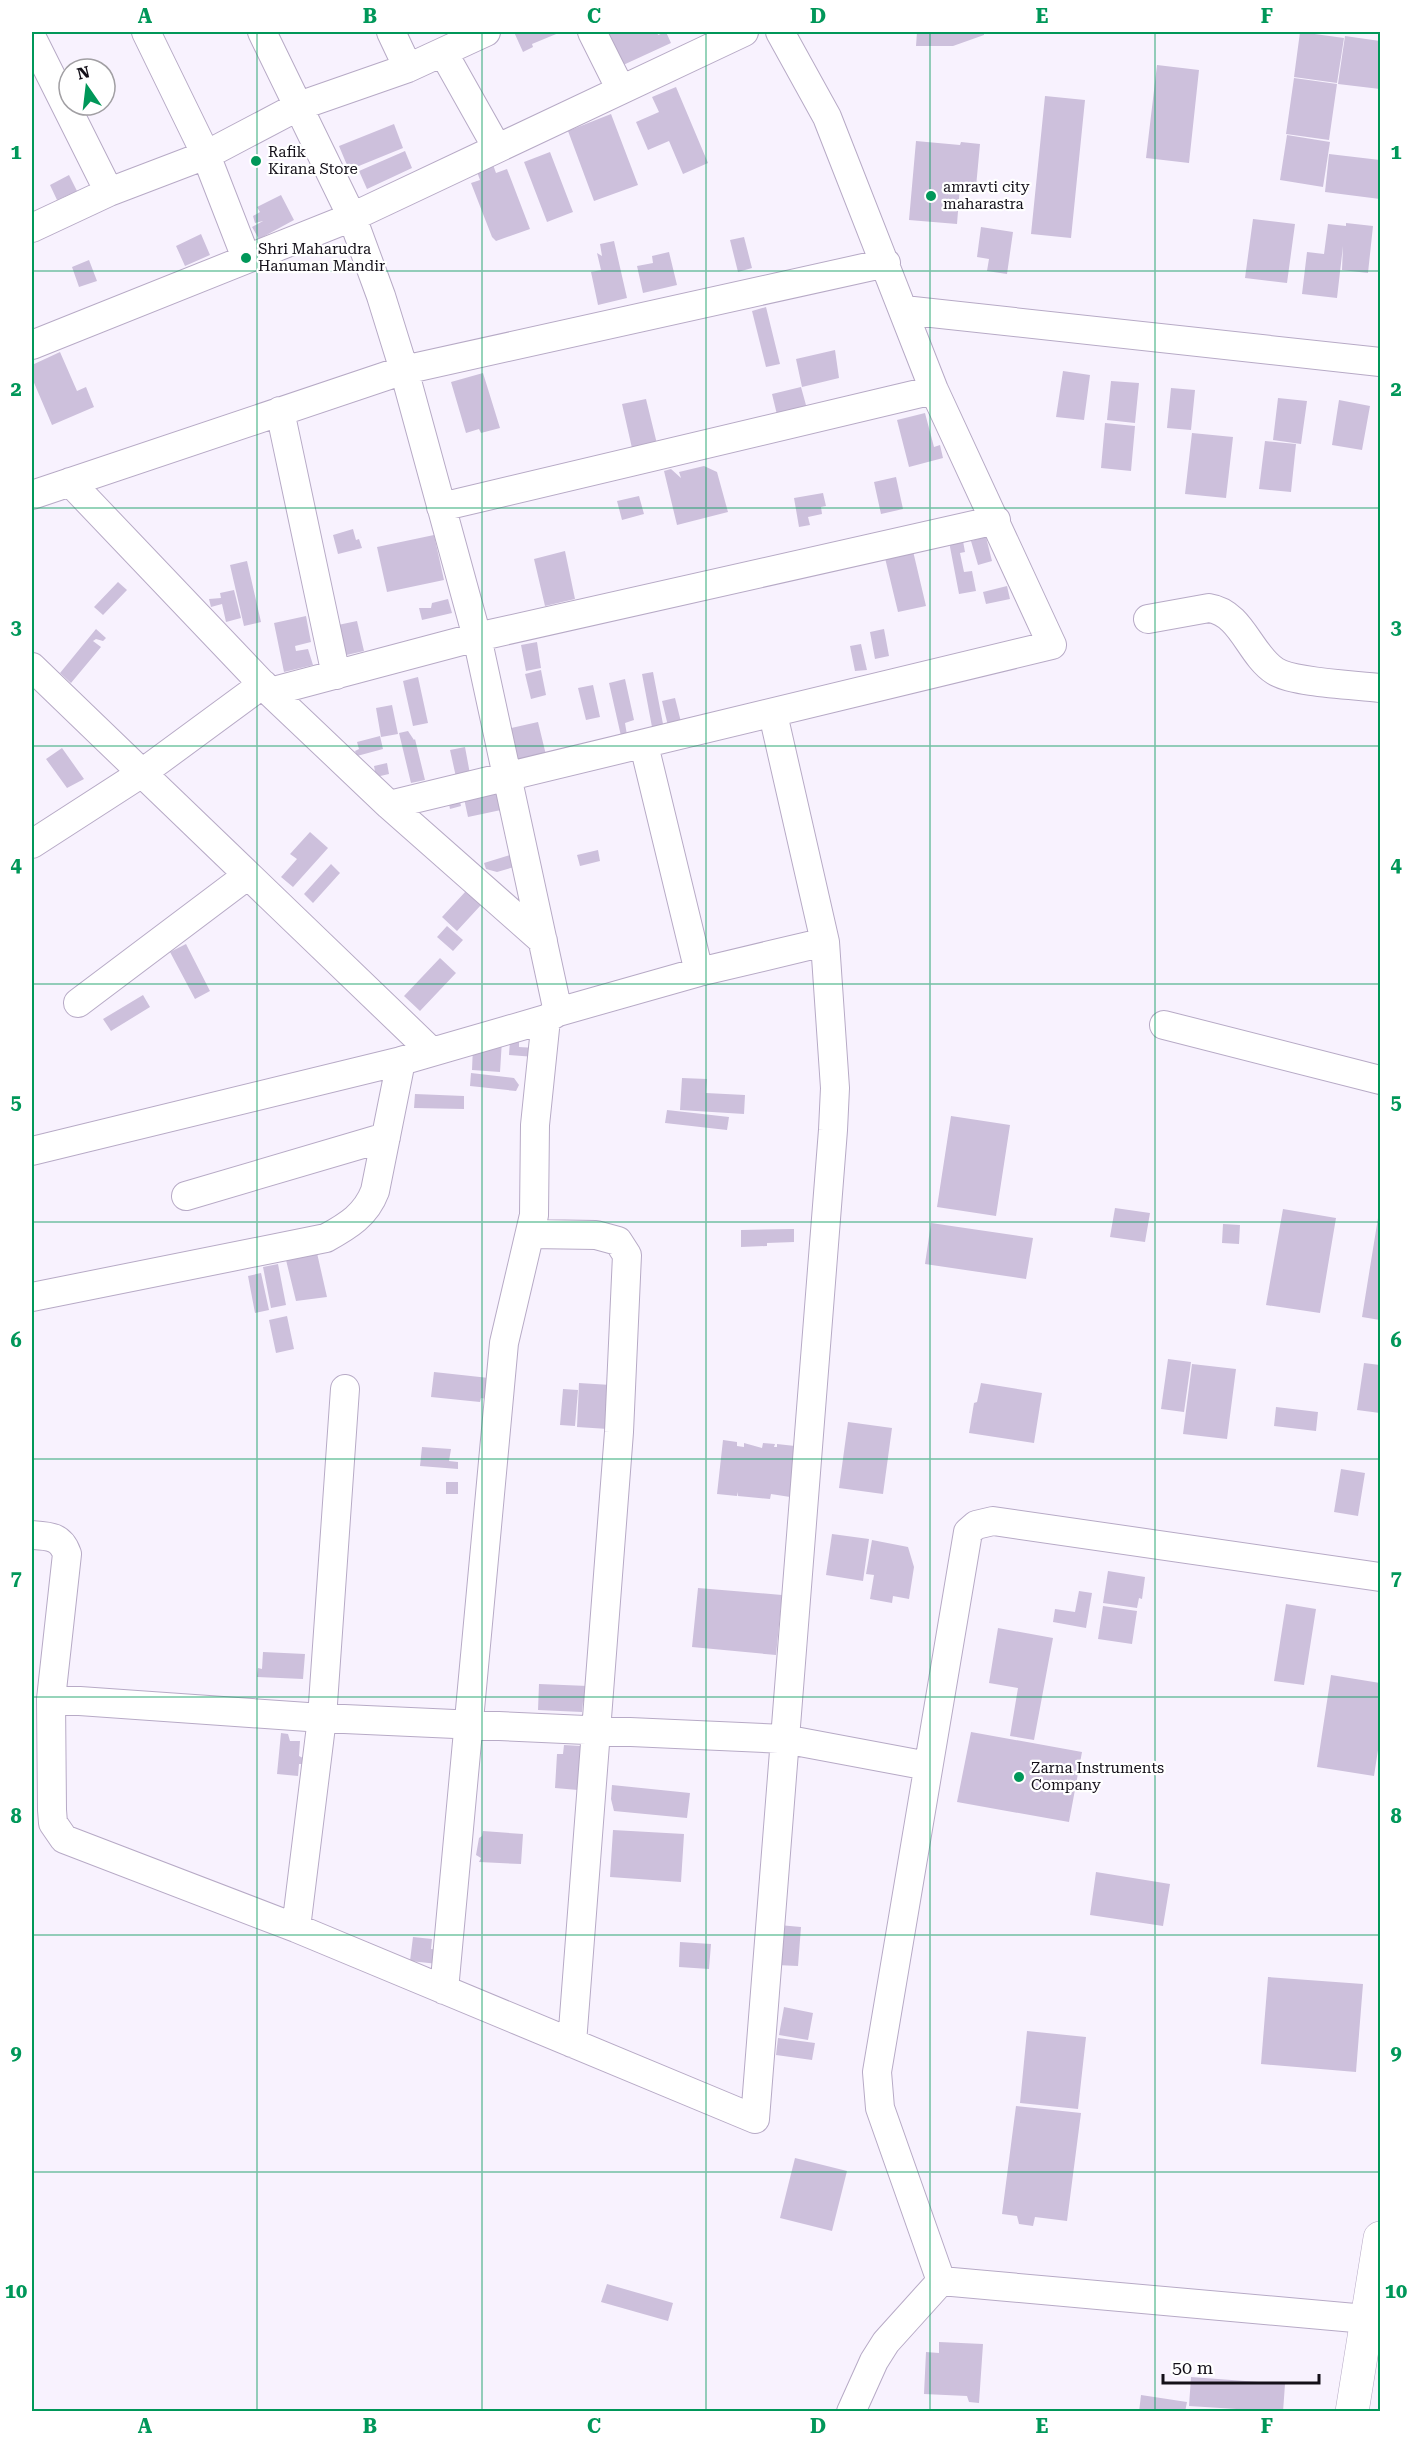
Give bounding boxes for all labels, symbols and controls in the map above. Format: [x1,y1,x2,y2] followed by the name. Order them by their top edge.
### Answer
[138,4,153,28] text: A
[363,4,377,28] text: B
[587,4,601,28] text: C
[810,4,826,28] text: D
[1036,4,1049,28] text: E
[1261,4,1273,28] text: F
[57,57,117,117] north arrow
[75,62,92,84] text: N
[10,140,22,164] text: 1
[1390,140,1402,164] text: 1
[268,143,358,178] place label: Rafik Kirana Store
[249,154,263,168] marker: Rafik Kirana Store
[943,178,1030,213] place label: amravti city maharastra
[924,189,938,203] marker: amravti city maharastra
[258,240,385,275] place label: Shri Maharudra Hanuman Mandir
[239,251,253,265] marker: Shri Maharudra Hanuman Mandir
[10,377,22,401] text: 2
[1390,377,1402,401] text: 2
[10,615,22,639] text: 3
[1390,615,1402,639] text: 3
[10,853,22,877] text: 4
[1390,853,1402,877] text: 4
[10,1090,22,1114] text: 5
[1390,1090,1402,1114] text: 5
[10,1328,22,1352] text: 6
[1390,1328,1402,1352] text: 6
[10,1566,22,1590] text: 7
[1390,1566,1402,1590] text: 7
[1031,1759,1164,1794] place label: Zarna Instruments Company
[1012,1770,1026,1784] marker: Zarna Instruments Company
[10,1804,22,1828] text: 8
[1390,1804,1402,1828] text: 8
[10,2041,22,2065] text: 9
[1390,2041,1402,2065] text: 9
[5,2279,27,2303] text: 10
[1385,2279,1407,2303] text: 10
[1163,2347,1319,2385] scale bar
[1172,2357,1213,2378] text: 50 m
[138,2414,153,2438] text: A
[363,2414,377,2438] text: B
[587,2414,601,2438] text: C
[810,2414,826,2438] text: D
[1036,2414,1049,2438] text: E
[1261,2414,1273,2438] text: F

